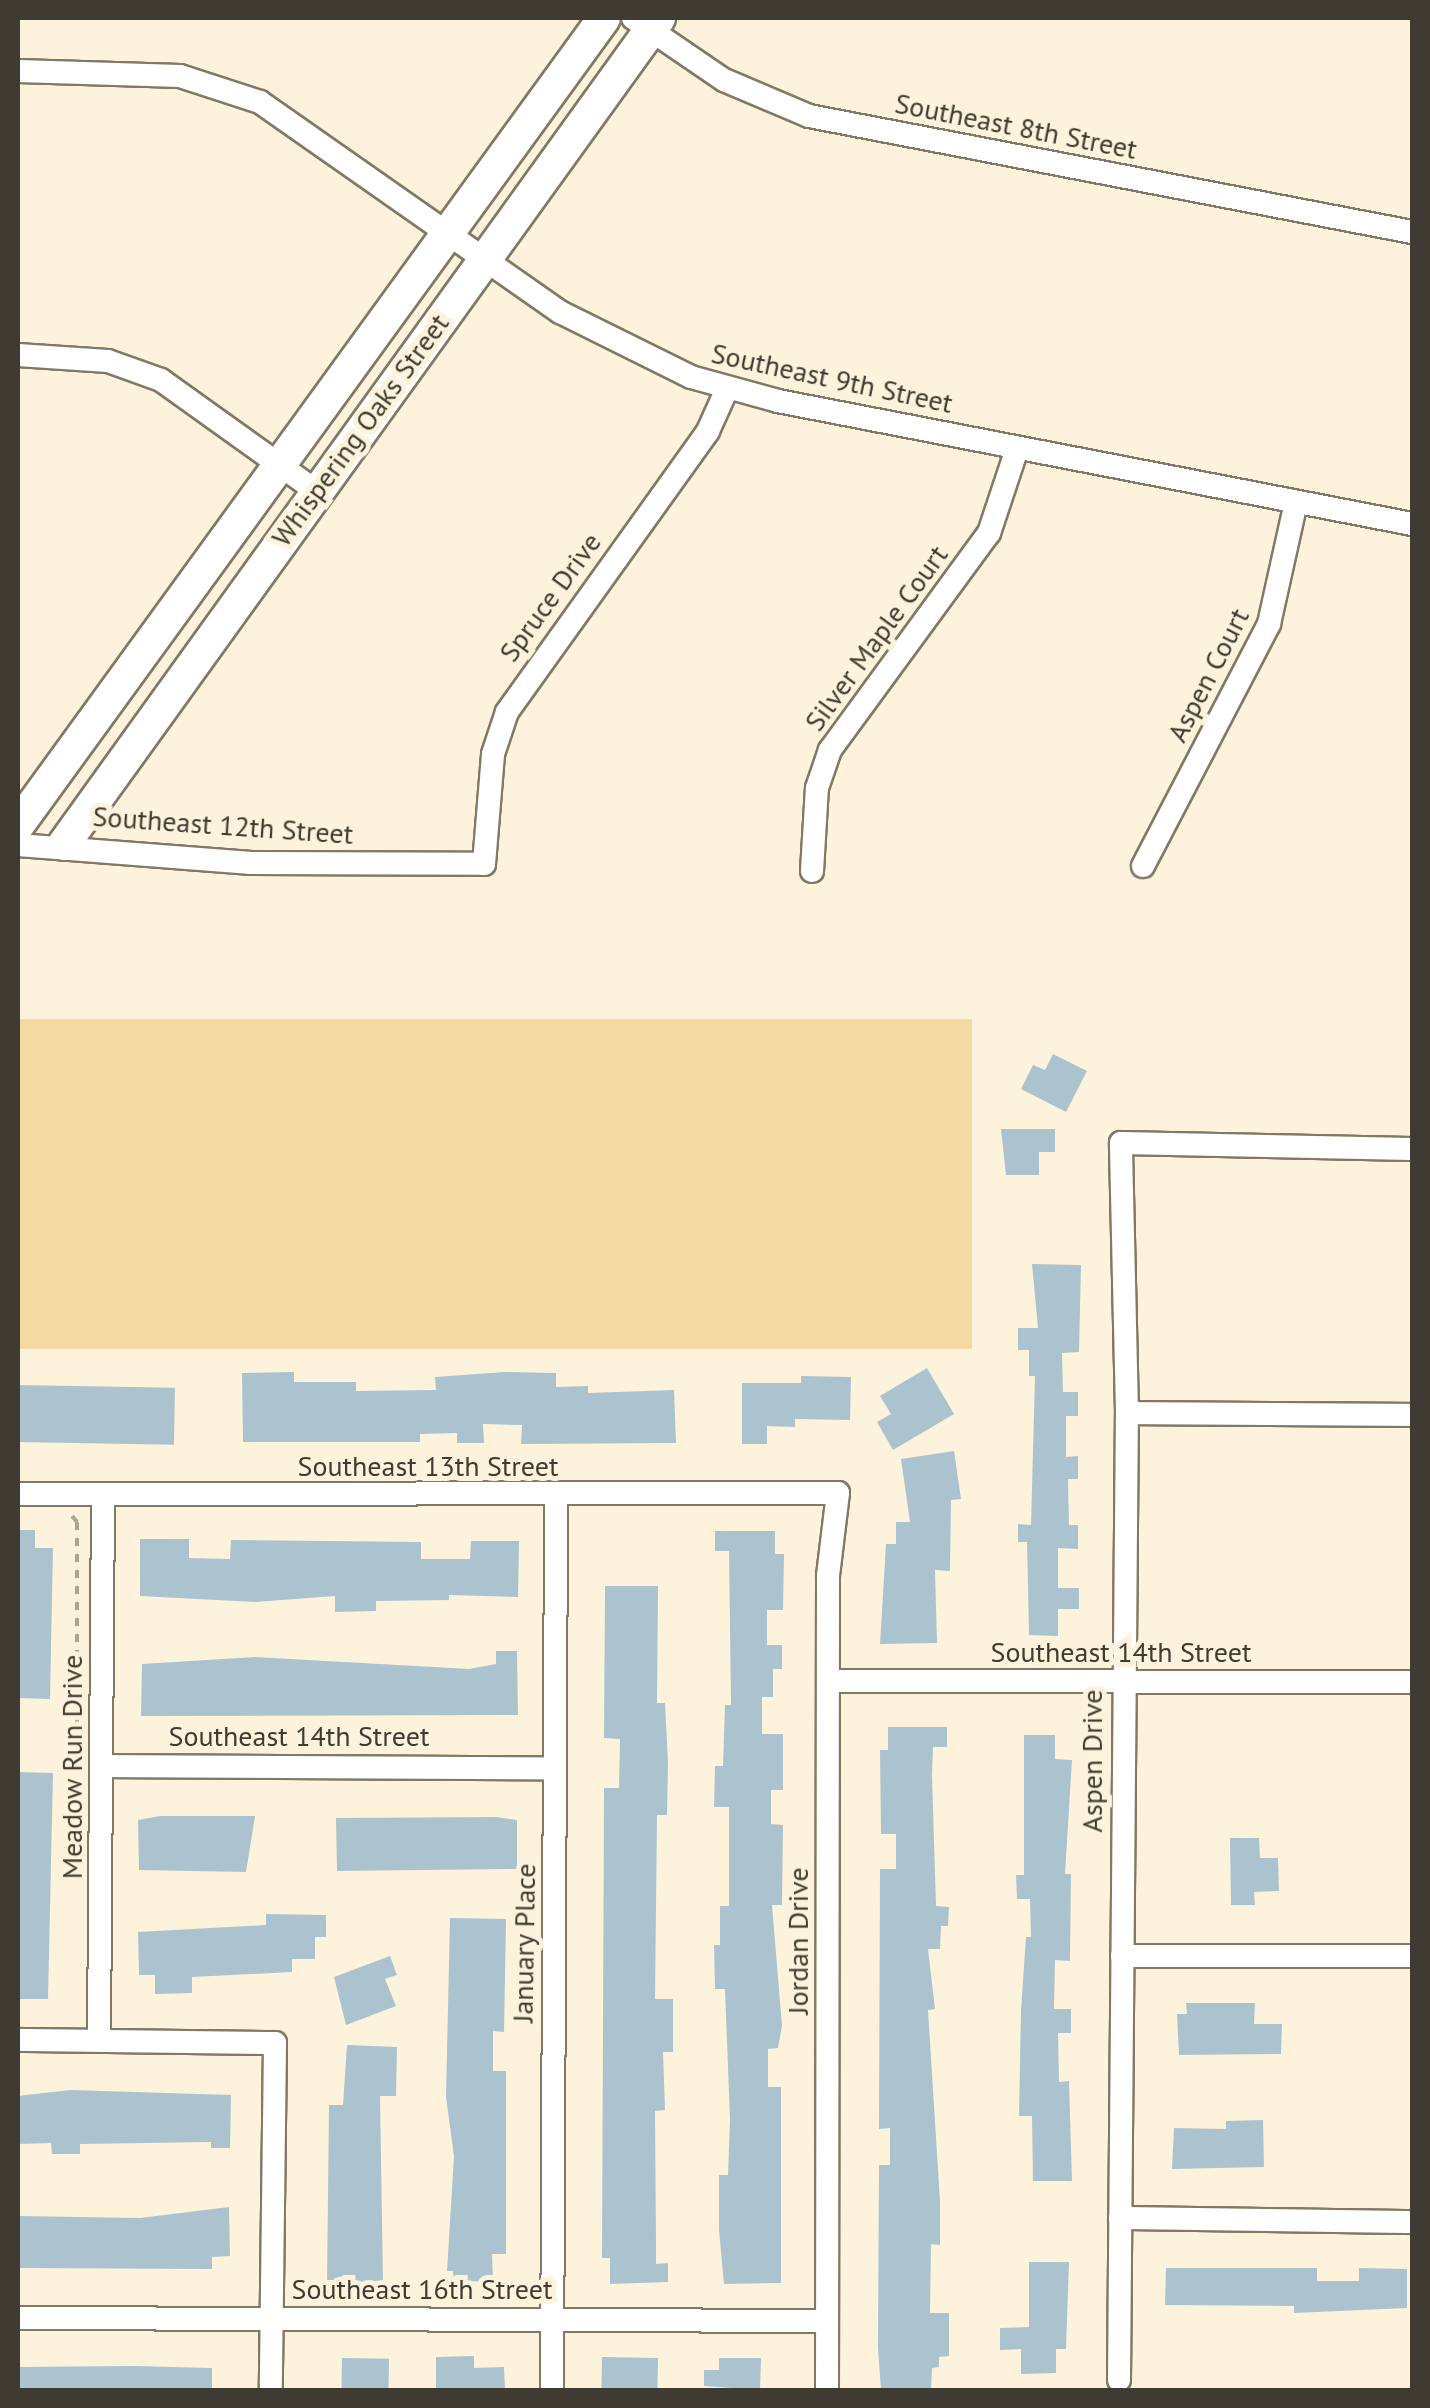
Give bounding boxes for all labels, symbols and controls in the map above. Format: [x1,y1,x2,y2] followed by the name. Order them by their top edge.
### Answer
[892,86,1140,166] street label: Southeast 8th Street
[264,307,456,553] street label: Whispering Oaks Street
[708,336,956,420] street label: Southeast 9th Street
[492,526,608,668] street label: Spruce Drive
[797,539,955,737] street label: Silver Maple Court
[1160,603,1256,747] street label: Aspen Court
[92,799,354,851] street label: Southeast 12th Street
[298,1449,558,1483] street label: Southeast 13th Street
[991,1635,1251,1669] street label: Southeast 14th Street
[55,1654,89,1880] street label: Meadow Run Drive
[1075,1689,1109,1833] street label: Aspen Drive
[169,1719,429,1753] street label: Southeast 14th Street
[506,1863,542,2023] street label: January Place
[781,1867,815,2015] street label: Jordan Drive
[292,2272,552,2306] street label: Southeast 16th Street

